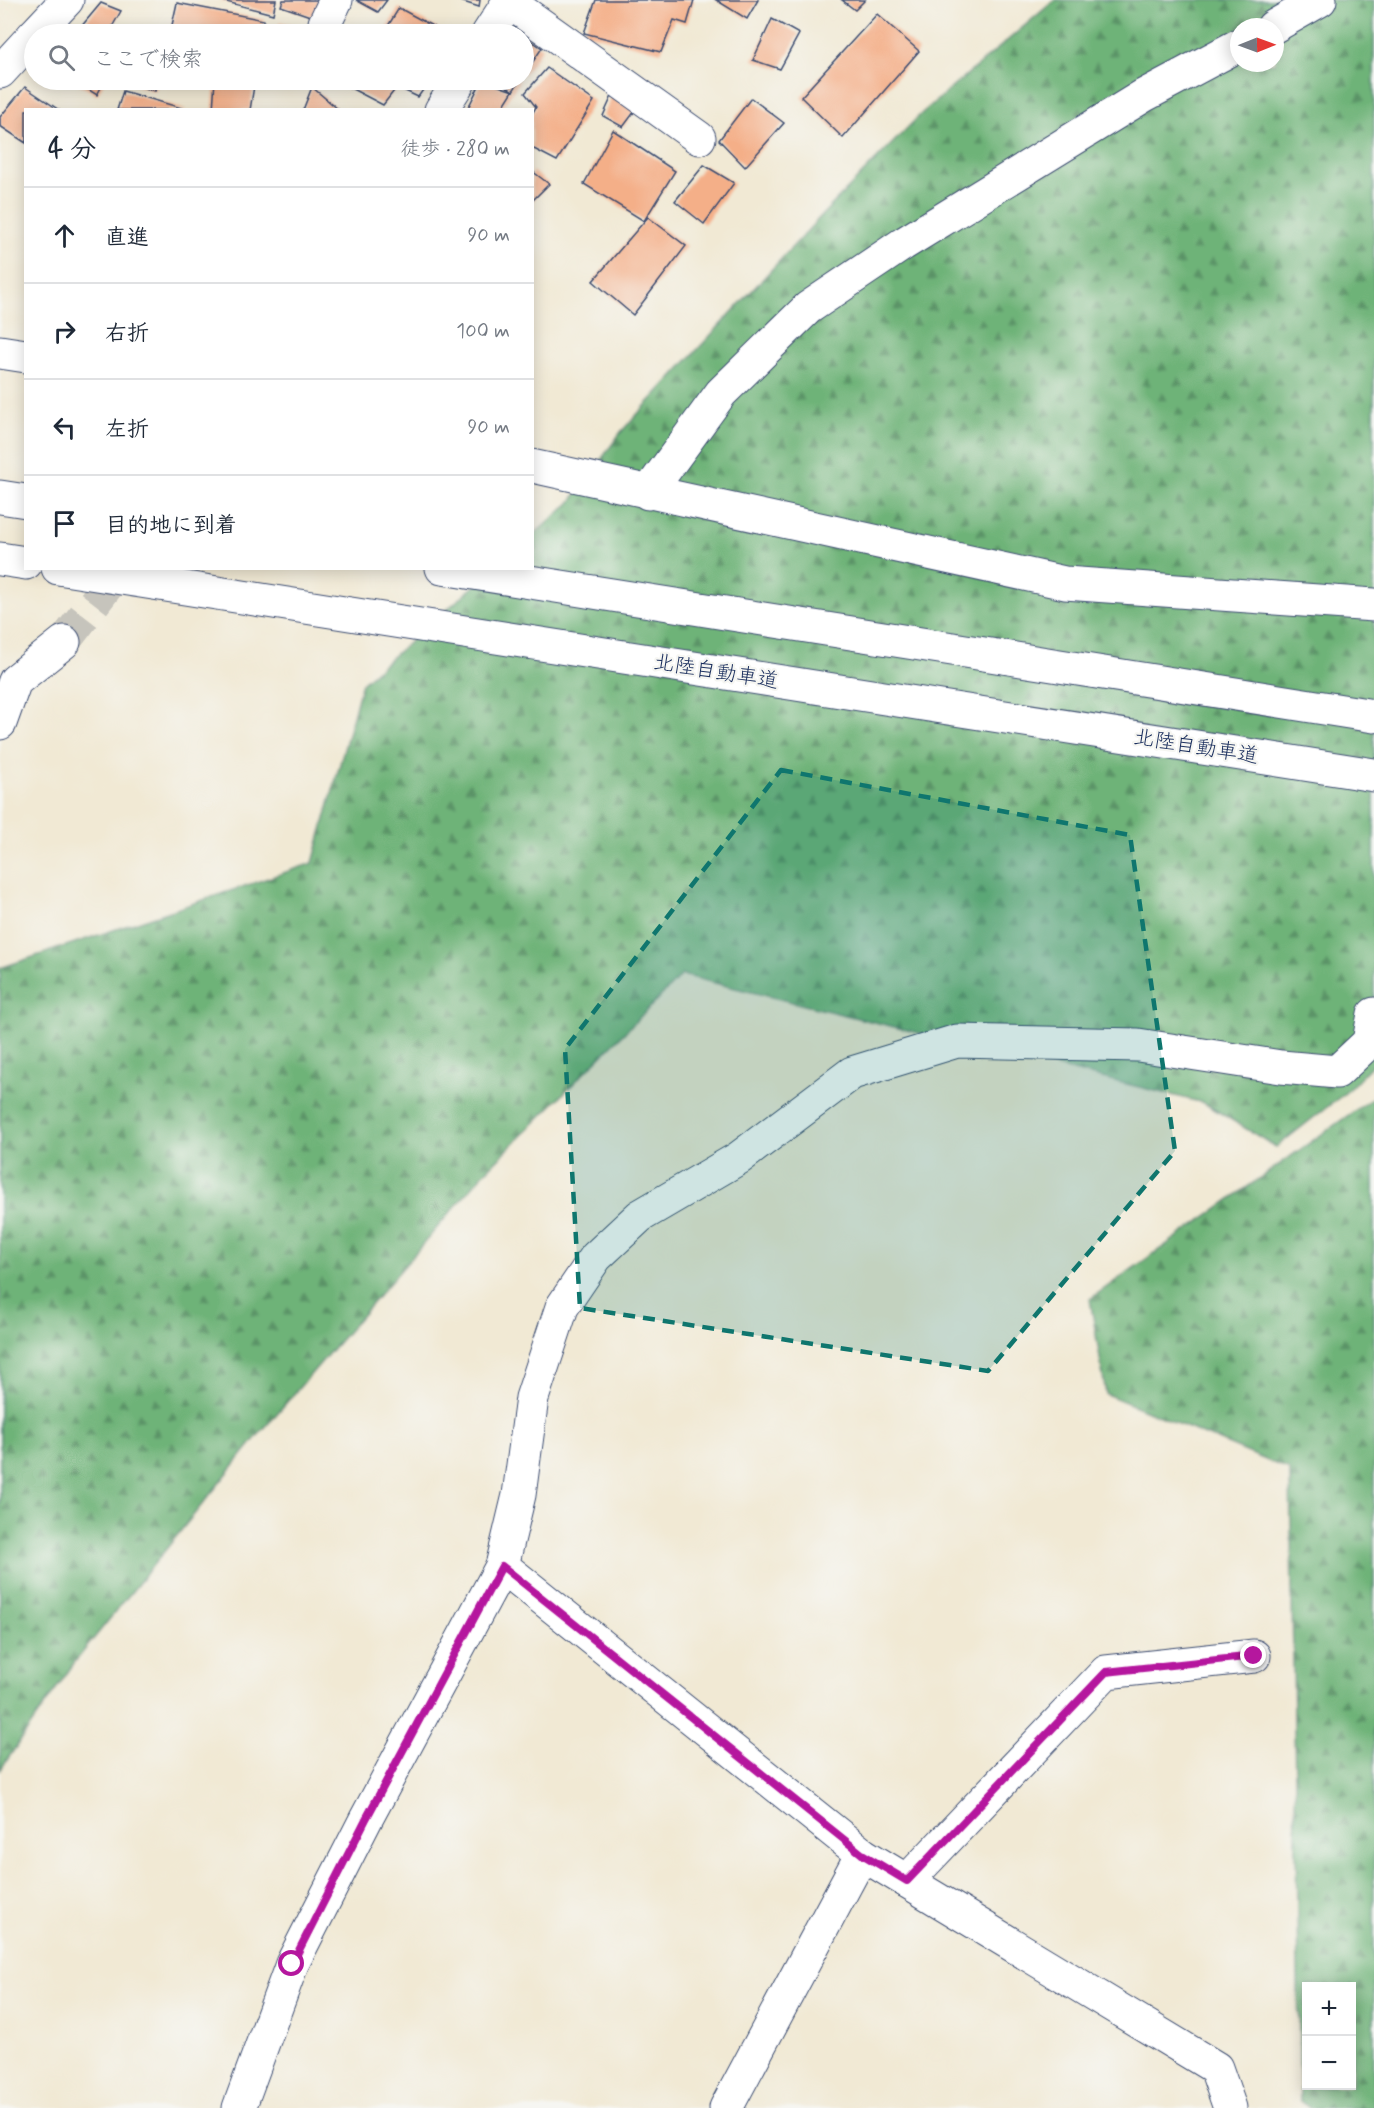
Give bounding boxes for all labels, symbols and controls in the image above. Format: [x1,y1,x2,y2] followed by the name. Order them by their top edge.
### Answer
[1230,18,1284,72] north arrow
[24,24,534,90] search box
[45,41,78,74] icon: search
[93,46,203,74] text: ここで検索
[48,133,96,167] text: 4 分
[401,136,510,163] text: 徒歩 · 280 m
[48,219,81,252] icon: ahead
[467,222,510,249] text: 90 m
[105,224,149,252] text: 直進
[48,315,81,348] icon: right
[456,318,510,345] text: 100 m
[105,320,149,348] text: 右折
[48,411,81,444] icon: left
[467,414,510,441] text: 90 m
[105,416,149,444] text: 左折
[48,507,81,540] icon: arrive
[105,512,237,540] text: 目的地に到着
[651,648,780,696] street label: 北陸自動車道
[1131,723,1260,771] street label: 北陸自動車道
[1240,1642,1266,1668] route end
[278,1950,304,1976] route start
[1302,1982,1356,2090] map controls
[1302,1982,1356,2036] button: +
[1302,2036,1356,2090] button: −

